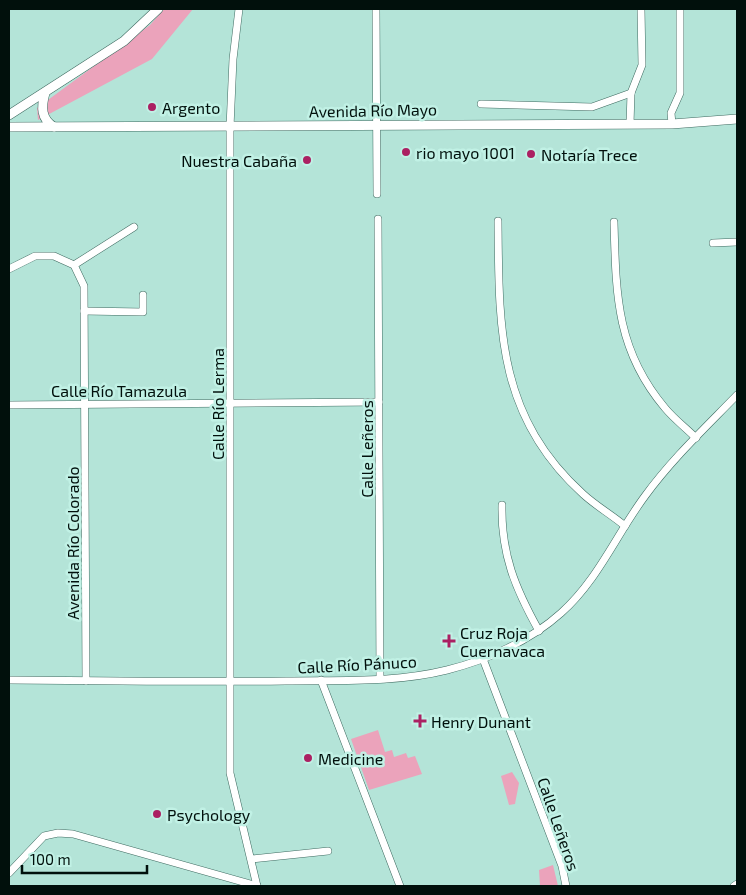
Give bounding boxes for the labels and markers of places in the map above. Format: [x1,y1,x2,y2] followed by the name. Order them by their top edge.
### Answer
[162,98,220,117] place label: Argento
[146,101,158,113] marker: Argento
[416,143,515,162] place label: rio mayo 1001
[541,145,638,164] place label: Notaría Trece
[400,146,412,158] marker: rio mayo 1001
[525,148,537,160] marker: Notaría Trece
[181,151,297,170] place label: Nuestra Cabaña
[301,154,313,166] marker: Nuestra Cabaña
[460,623,545,660] place label: Cruz Roja Cuernavaca
[442,634,456,648] marker: Cruz Roja Cuernavaca
[431,712,531,731] place label: Henry Dunant
[413,714,427,728] marker: Henry Dunant
[318,749,383,768] place label: Medicine
[302,752,314,764] marker: Medicine
[167,805,251,824] place label: Psychology
[151,808,163,820] marker: Psychology

